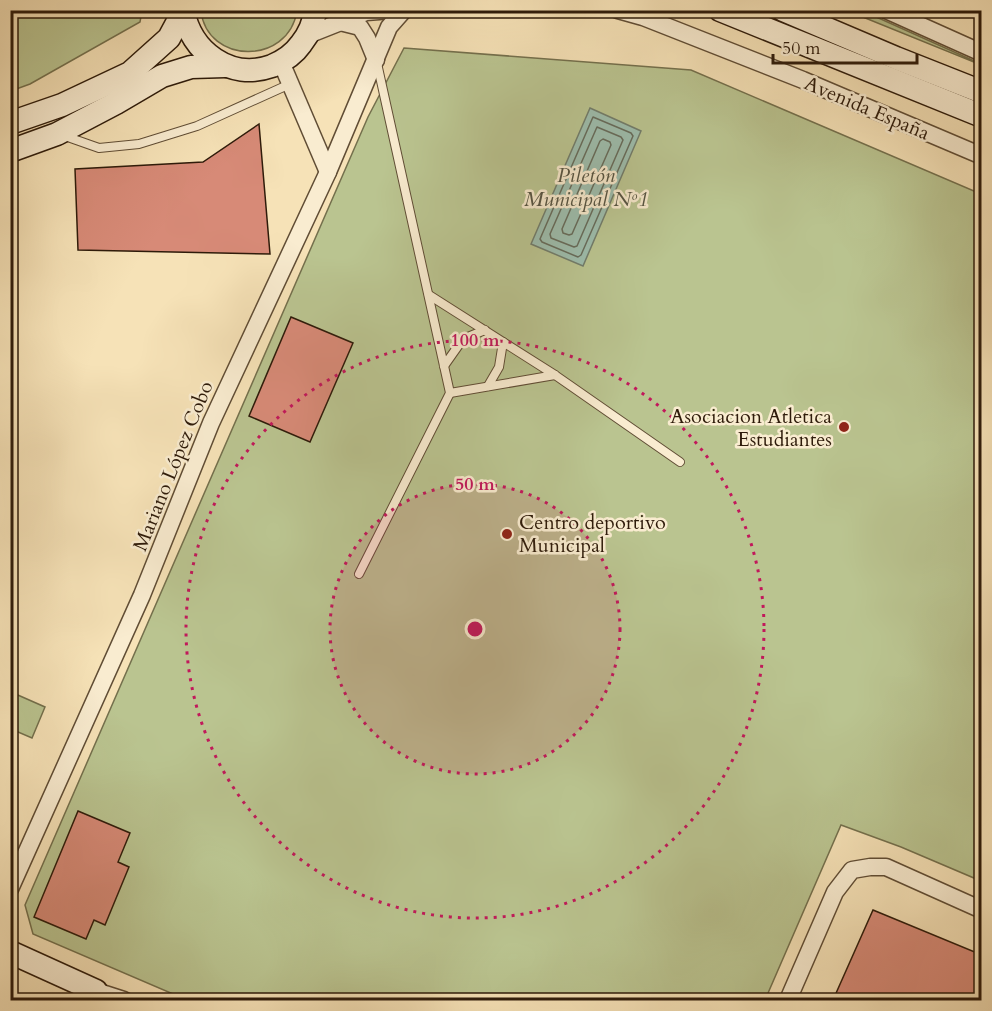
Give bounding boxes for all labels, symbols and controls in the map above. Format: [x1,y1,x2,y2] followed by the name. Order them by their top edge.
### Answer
[773,27,917,65] scale bar
[782,36,821,61] text: 50 m
[800,70,934,147] street label: Avenida España
[524,161,648,214] water label: Piletón Municipal Nº1
[450,328,500,353] text: 100 m
[127,377,220,555] street label: Mariano López Cobo
[670,403,832,453] place label: Asociacion Atletica Estudiantes
[837,420,851,434] marker: Asociacion Atletica Estudiantes
[455,472,495,497] text: 50 m
[519,509,666,559] place label: Centro deportivo Municipal
[500,527,514,541] marker: Centro deportivo Municipal
[465,619,485,639] centre of rings

